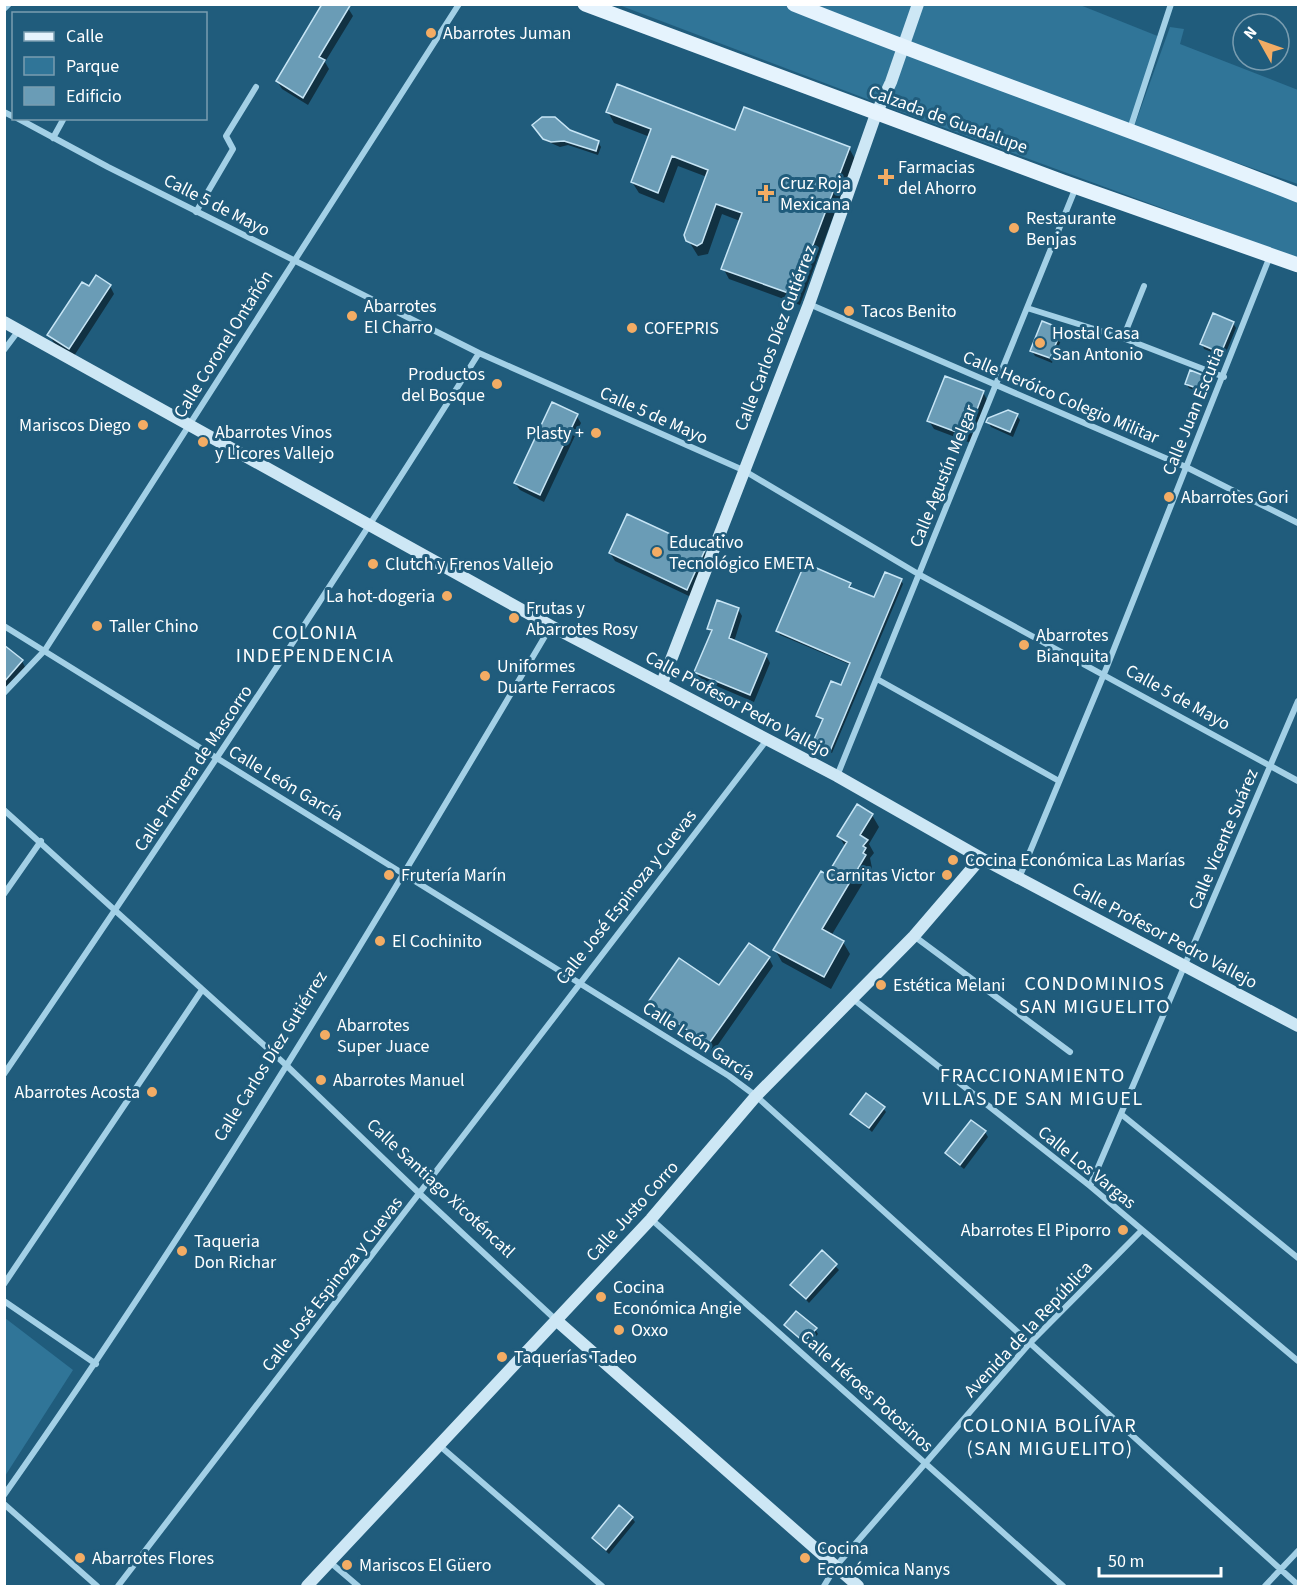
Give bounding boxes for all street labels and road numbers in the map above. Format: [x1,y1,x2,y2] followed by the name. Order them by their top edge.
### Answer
[865,79,1031,160] street label: Calzada de Guadalupe
[159,168,274,243] street label: Calle 5 de Mayo
[728,241,823,435] street label: Calle Carlos Díez Gutiérrez
[168,266,279,423] street label: Calle Coronel Ontañón
[1156,343,1231,479] street label: Calle Juan Escutia
[959,345,1163,450] street label: Calle Heróico Colegio Militar
[596,380,712,451] street label: Calle 5 de Mayo
[903,401,984,551] street label: Calle Agustín Melgar
[641,645,835,764] street label: Calle Profesor Pedro Vallejo
[1121,658,1235,737] street label: Calle 5 de Mayo
[128,680,259,857] street label: Calle Primera de Mascorro
[224,739,348,828] street label: Calle León García
[1182,765,1265,914] street label: Calle Vicente Suárez
[550,805,703,990] street label: Calle José Espinoza y Cuevas
[1068,876,1262,995] street label: Calle Profesor Pedro Vallejo
[208,966,333,1146] street label: Calle Carlos Díez Gutiérrez
[638,996,760,1087] street label: Calle León García
[361,1113,520,1264] street label: Calle Santiago Xicoténcatl
[1032,1120,1141,1215] street label: Calle Los Vargas
[580,1155,684,1267] street label: Calle Justo Corro
[256,1192,409,1377] street label: Calle José Espinoza y Cuevas
[958,1256,1098,1403] street label: Avenida de la República
[795,1325,939,1458] street label: Calle Héroes Potosinos

